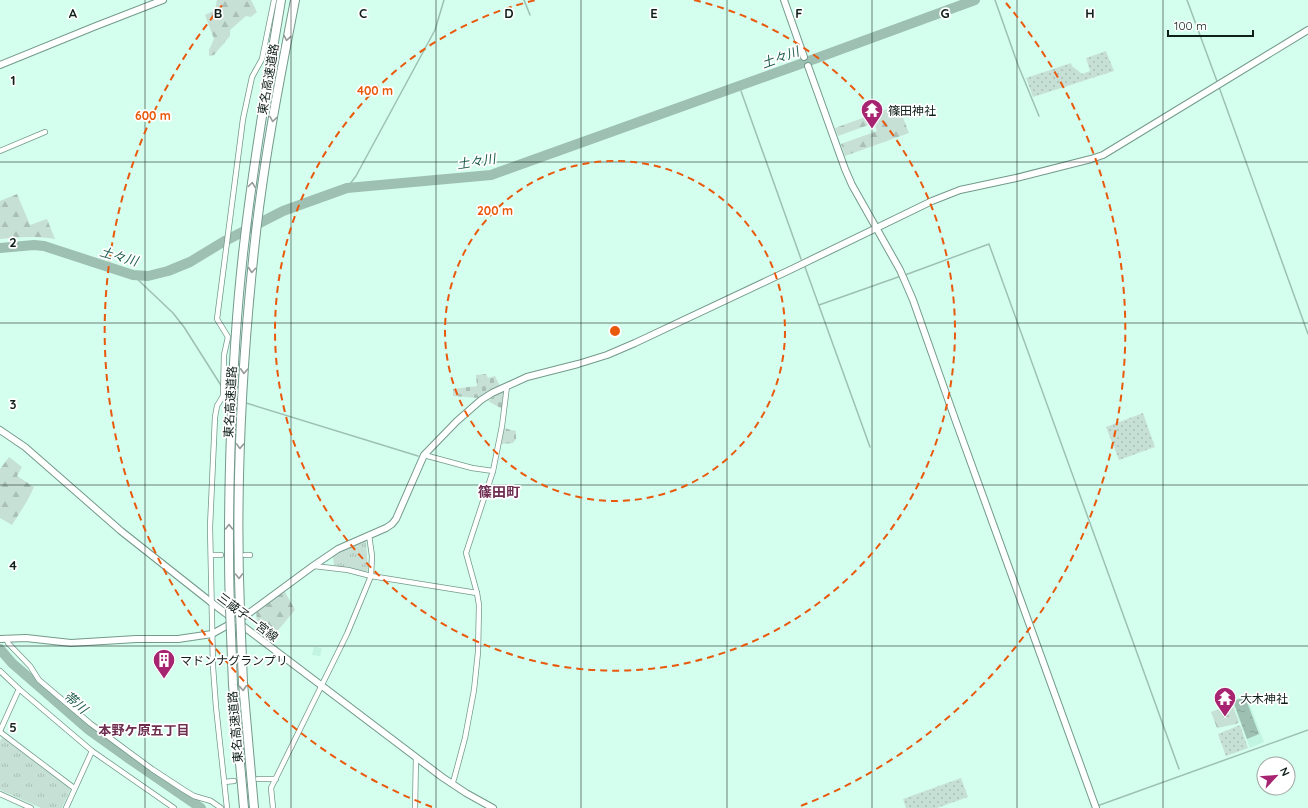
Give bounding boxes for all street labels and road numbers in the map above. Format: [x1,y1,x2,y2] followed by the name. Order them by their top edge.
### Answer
[254,42,282,116] street label: 東名高速道路
[221,366,239,438] street label: 東名高速道路
[215,589,281,645] street label: 三蔵子一宮線
[224,690,246,764] street label: 東名高速道路

